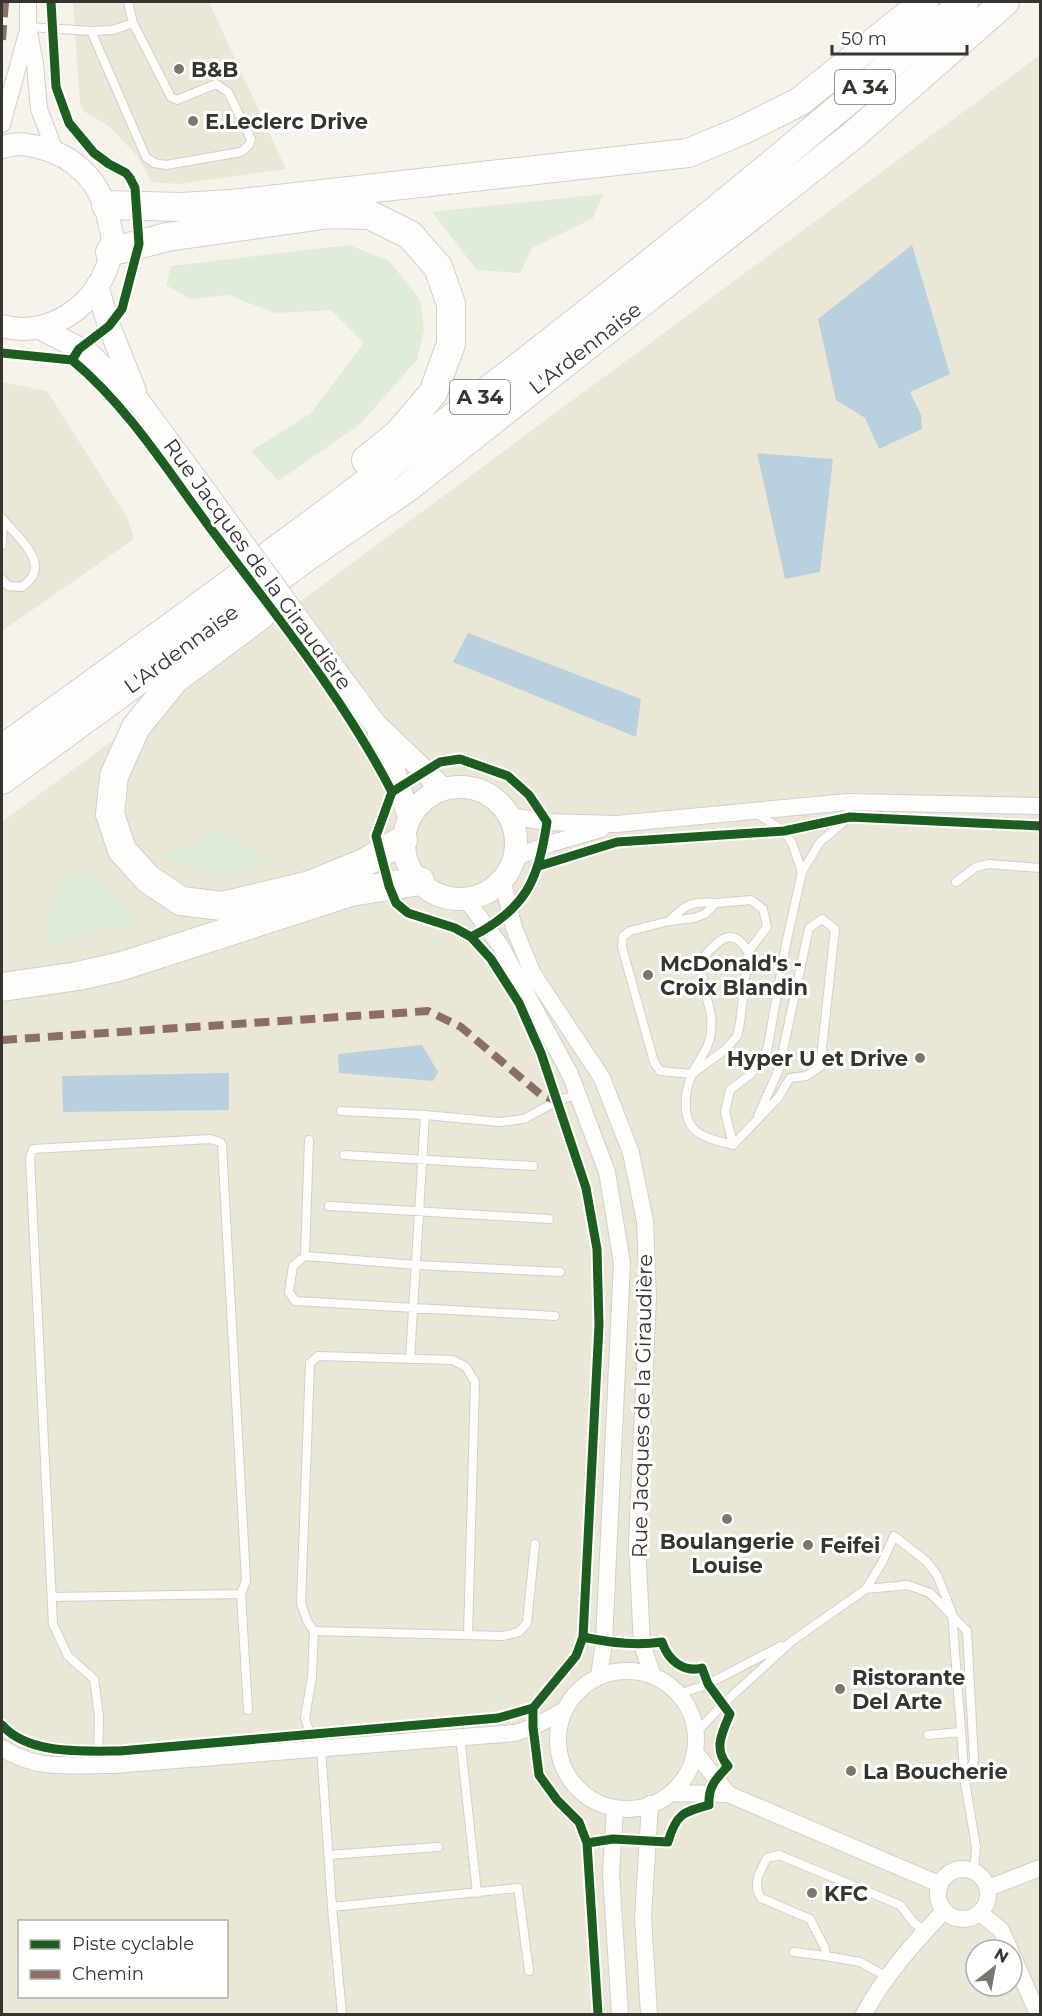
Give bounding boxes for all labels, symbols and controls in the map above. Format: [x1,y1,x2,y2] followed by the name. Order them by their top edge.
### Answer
[832,18,967,56] scale bar
[841,28,887,50] text: 50 m
[191,57,238,82] place label: B&B
[172,62,186,76] marker: B&B
[835,70,895,104] road number: A 34
[205,109,368,134] place label: E.Leclerc Drive
[186,114,200,128] marker: E.Leclerc Drive
[524,297,646,399] street label: L'Ardennaise
[450,380,510,414] road number: A 34
[159,434,357,694] street label: Rue Jacques de la Giraudière
[119,599,243,699] street label: L'Ardennaise
[660,951,808,1000] place label: McDonald's - Croix Blandin
[641,968,655,982] marker: McDonald's - Croix Blandin
[727,1046,908,1071] place label: Hyper U et Drive
[913,1051,927,1065] marker: Hyper U et Drive
[627,1254,657,1558] street label: Rue Jacques de la Giraudière
[720,1512,734,1526] marker: Boulangerie Louise
[660,1529,794,1578] place label: Boulangerie Louise
[820,1533,880,1558] place label: Feifei
[801,1538,815,1552] marker: Feifei
[852,1665,965,1714] place label: Ristorante Del Arte
[833,1682,847,1696] marker: Ristorante Del Arte
[863,1759,1008,1784] place label: La Boucherie
[844,1764,858,1778] marker: La Boucherie
[824,1881,868,1906] place label: KFC
[805,1886,819,1900] marker: KFC
[18,1920,228,1998] legend
[72,1933,194,1955] text: Piste cyclable
[964,1938,1024,1998] north arrow
[991,1944,1012,1967] text: N
[72,1963,144,1985] text: Chemin

